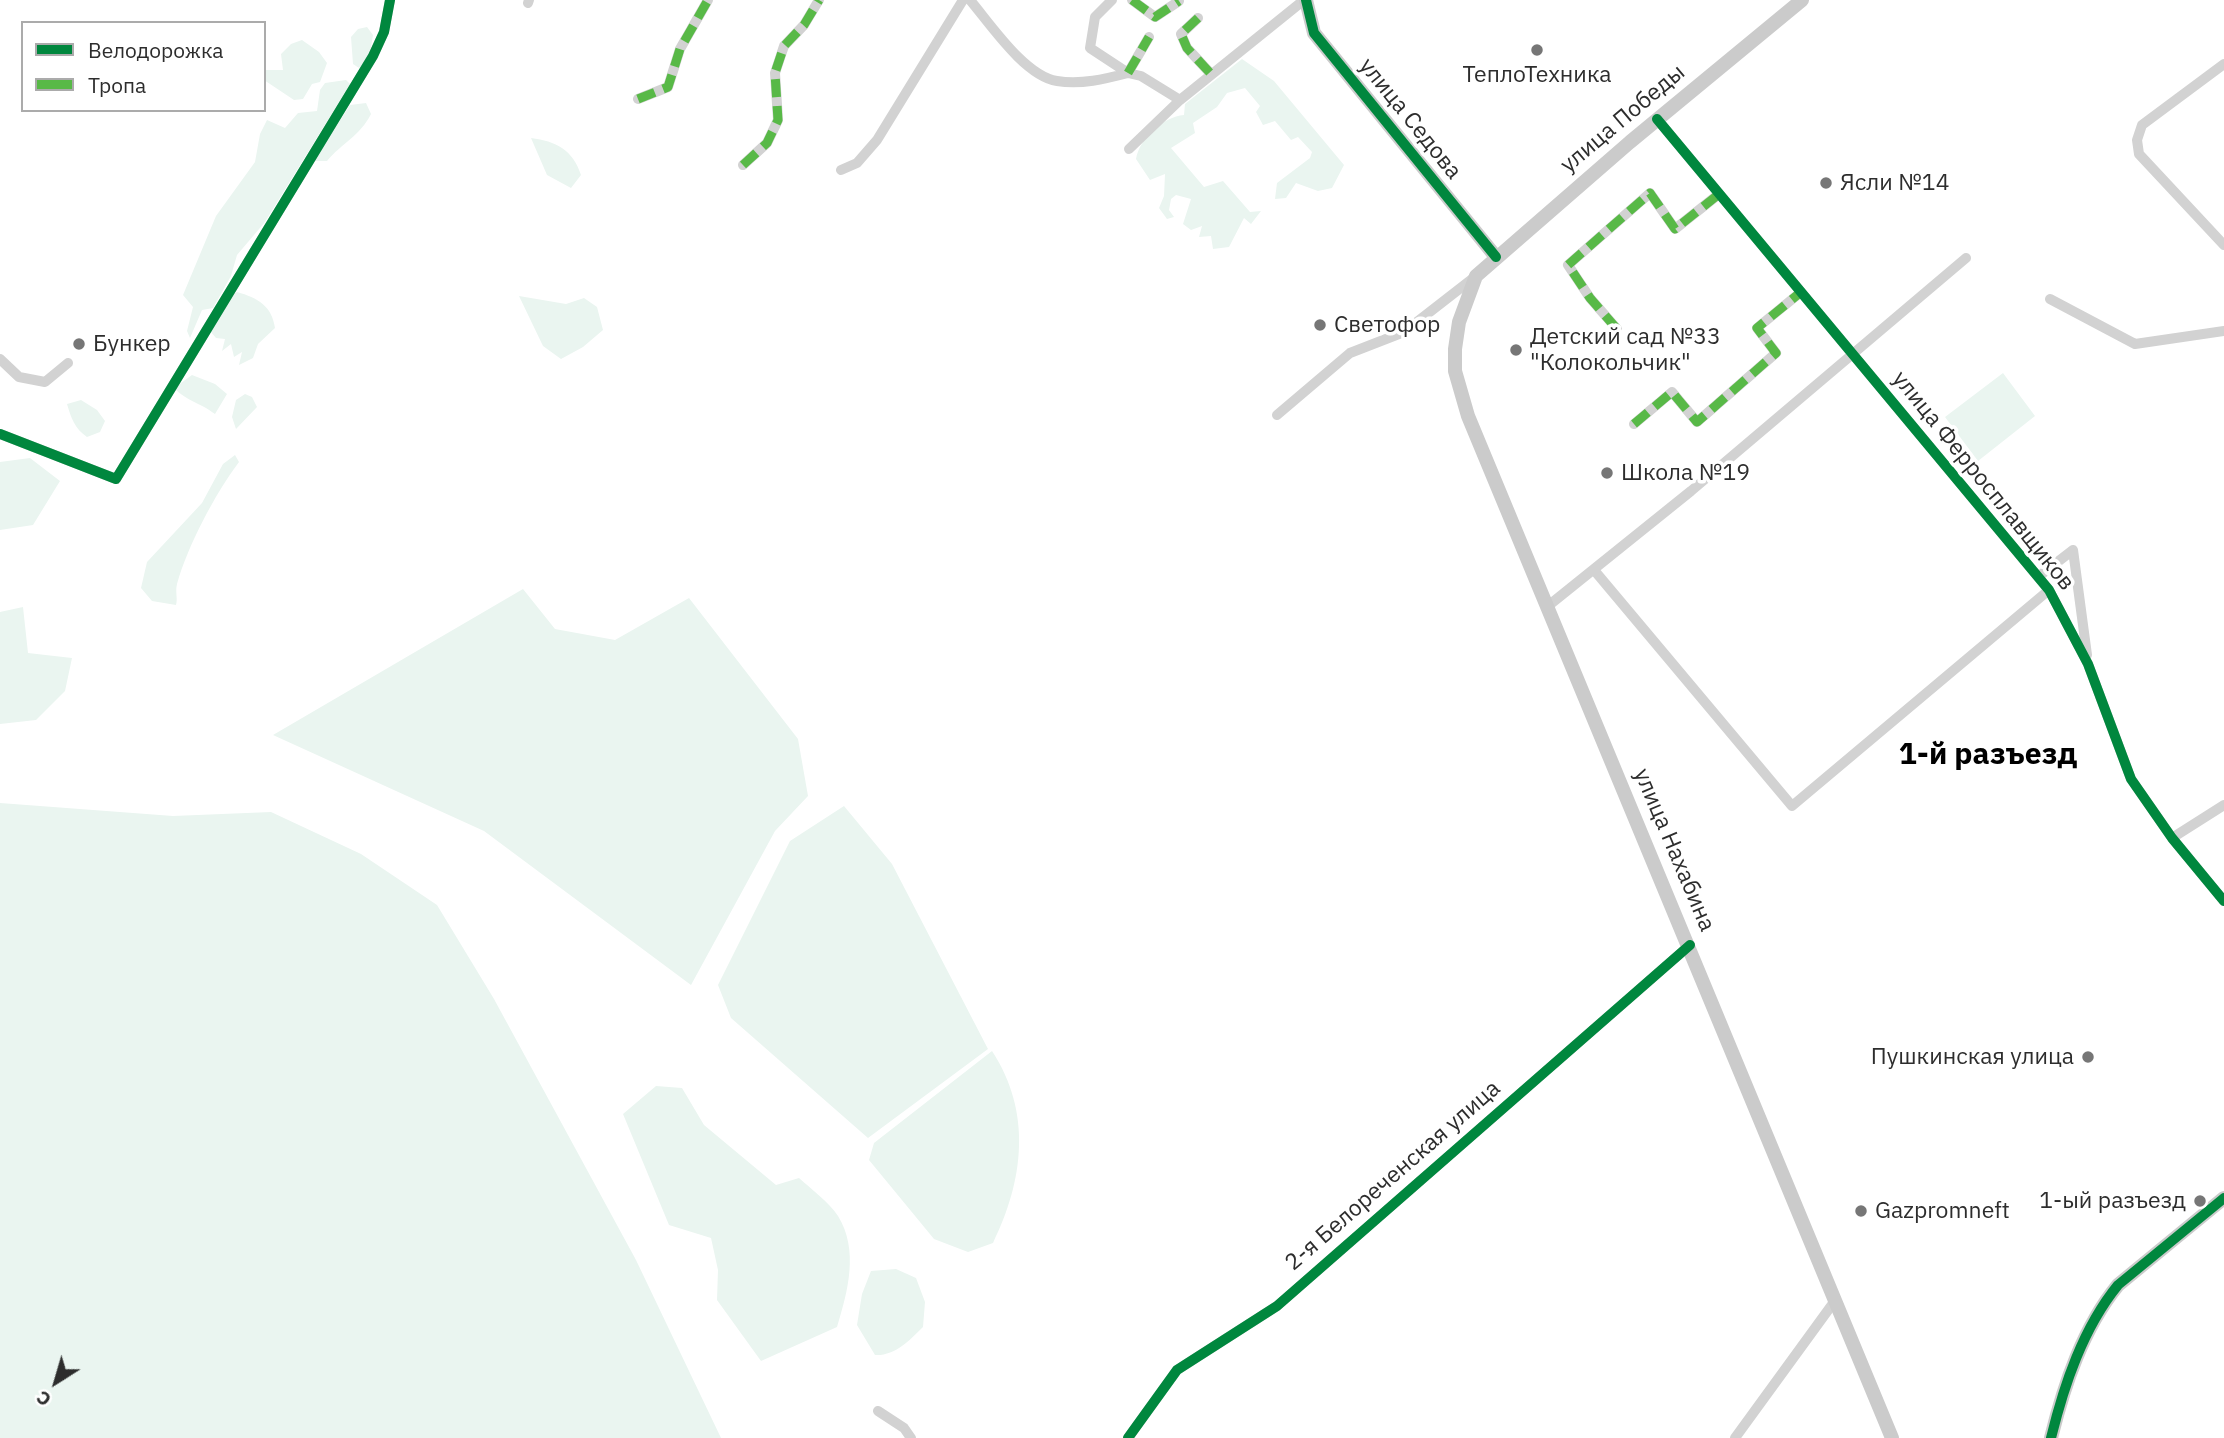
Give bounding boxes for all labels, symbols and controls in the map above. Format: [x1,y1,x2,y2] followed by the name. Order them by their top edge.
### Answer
[21,21,266,112] legend
[88,36,223,64] text: Велодорожка
[1529,42,1545,58] marker: ТеплоТехника
[1353,53,1467,185] street label: улица Седова
[1555,59,1691,179] street label: улица Победы
[1462,61,1612,89] place label: ТеплоТехника
[88,71,146,99] text: Тропа
[1840,169,1949,197] place label: Ясли №14
[1818,175,1834,191] marker: Ясли №14
[1334,311,1440,339] place label: Светофор
[1312,317,1328,333] marker: Светофор
[1530,323,1721,377] place label: Детский сад №33 "Колокольчик"
[93,330,171,358] place label: Бункер
[71,336,87,352] marker: Бункер
[1508,342,1524,358] marker: Детский сад №33 "Колокольчик"
[1886,366,2080,596] street label: улица Ферросплавщиков
[1621,459,1750,487] place label: Школа №19
[1599,465,1615,481] marker: Школа №19
[1899,737,2077,773] district label: 1-й разъезд
[1627,764,1721,936] street label: улица Нахабина
[1871,1043,2074,1071] place label: Пушкинская улица
[2080,1049,2096,1065] marker: Пушкинская улица
[1280,1075,1506,1277] street label: 2-я Белореченская улица
[2039,1187,2186,1215] place label: 1-ый разъезд
[2192,1193,2208,1209] marker: 1-ый разъезд
[1875,1197,2010,1225] place label: Gazpromneft
[1853,1203,1869,1219] marker: Gazpromneft
[21,1347,91,1417] north arrow
[31,1385,56,1412] text: С

